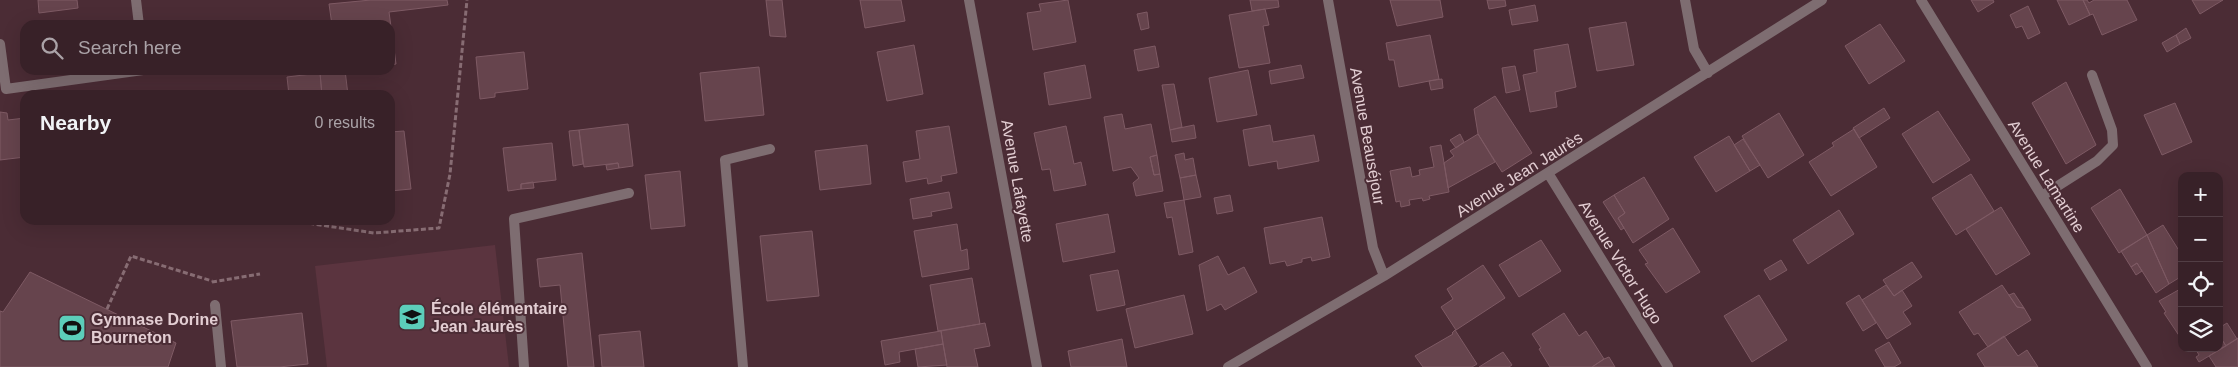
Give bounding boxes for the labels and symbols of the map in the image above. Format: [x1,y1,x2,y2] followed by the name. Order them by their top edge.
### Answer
[1347,66,1388,207] street label: Avenue Beauséjour
[2005,117,2088,236] street label: Avenue Lamartine
[998,118,1037,244] street label: Avenue Lafayette
[1453,129,1586,220] street label: Avenue Jean Jaurès
[1576,198,1665,327] street label: Avenue Victor Hugo
[431,299,567,335] place label: École élémentaire Jean Jaurès
[397,302,427,332] school or university icon: École élémentaire Jean Jaurès
[91,311,218,346] place label: Gymnase Dorine Bourneton
[57,313,87,343] sports icon: Gymnase Dorine Bourneton

